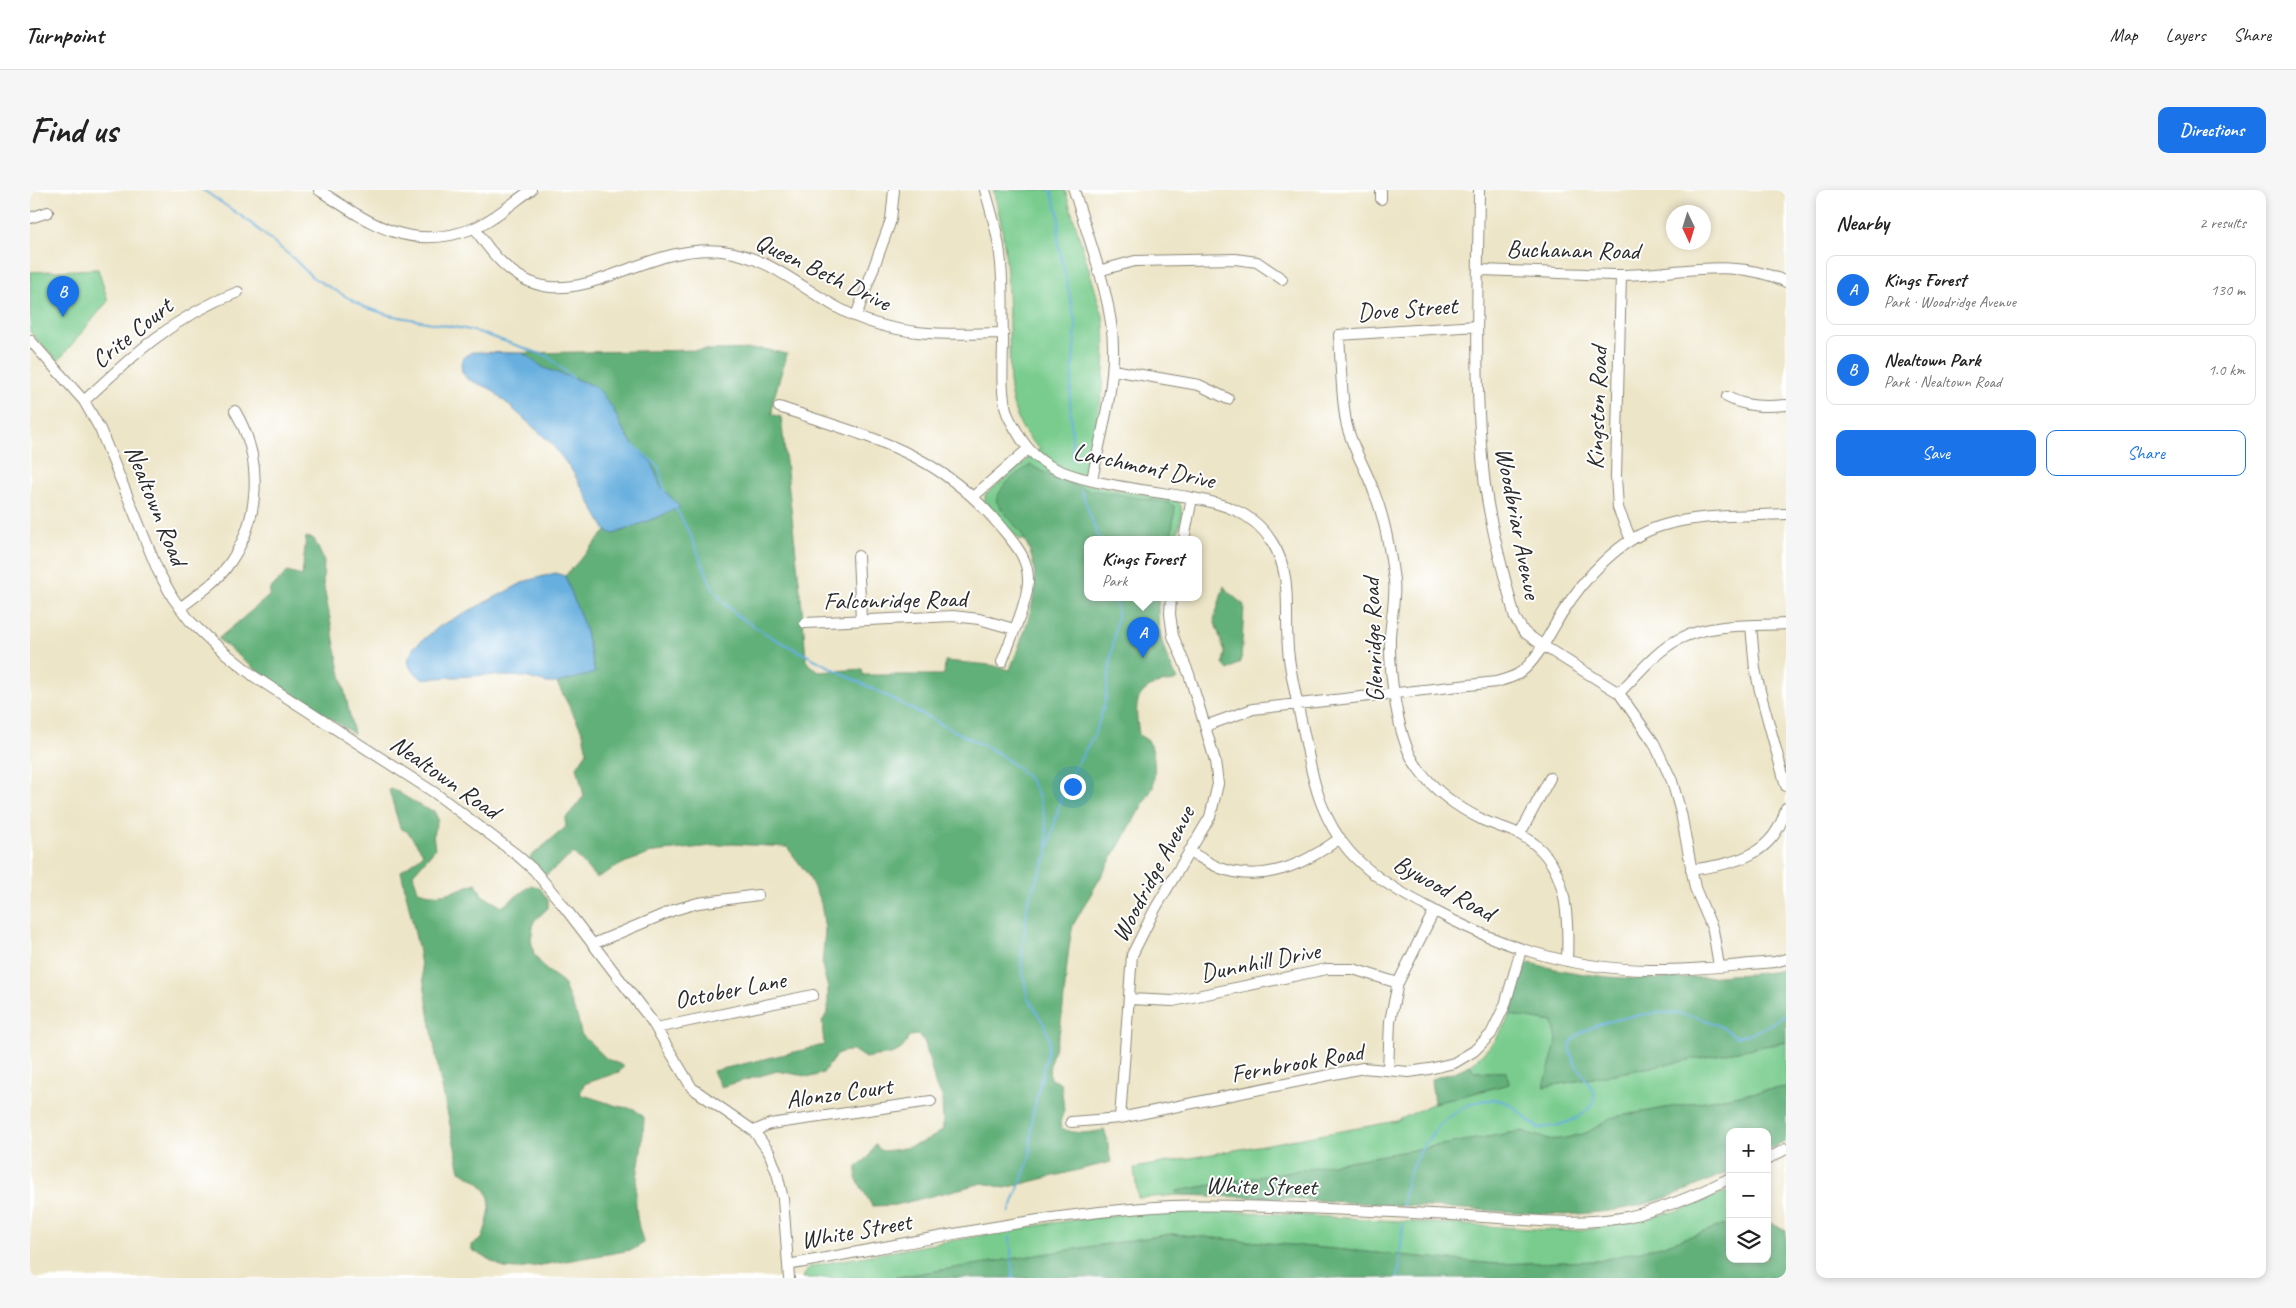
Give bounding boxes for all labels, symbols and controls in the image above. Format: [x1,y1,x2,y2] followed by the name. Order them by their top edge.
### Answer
[25,20,104,50] text: Turnpoint
[2110,24,2138,46] text: Map
[2166,24,2205,46] text: Layers
[2233,24,2271,46] text: Share
[2158,107,2266,153] button: Directions
[30,108,117,153] text: Find us
[1666,205,1711,250] north arrow
[1836,210,1889,236] text: Nearby
[2199,213,2246,233] text: 2 results
[750,226,898,319] street label: Queen Beth Drive
[1506,233,1644,267] street label: Buchanan Road
[1884,268,1966,292] text: Kings Forest
[47,276,79,317] pin: B
[1849,280,1857,300] text: A
[2211,280,2245,300] text: 130 m
[85,289,181,375] street label: Crite Court
[1356,289,1461,328] street label: Dove Street
[1884,292,2016,312] text: Park · Woodridge Avenue
[1579,343,1615,470] street label: Kingston Road
[1884,348,1980,372] text: Nealtown Park
[1849,360,1857,380] text: B
[2208,360,2245,380] text: 1.0 km
[1884,372,2001,392] text: Park · Nealtown Road
[1836,430,2036,476] button: Save
[2046,430,2246,476] button: Share
[1070,435,1220,497] street label: Larchmont Drive
[117,440,196,574] street label: Nealtown Road
[1488,445,1549,603] street label: Woodbriar Avenue
[1084,536,1202,601] popup
[1102,547,1184,571] text: Kings Forest
[1102,571,1127,591] text: Park
[1355,574,1391,703] street label: Glenridge Road
[823,583,971,617] street label: Falconridge Road
[1127,617,1159,658] pin: A
[384,728,510,829] street label: Nealtown Road
[1060,774,1086,800] your location
[1104,799,1203,948] street label: Woodridge Avenue
[1388,847,1504,931] street label: Bywood Road
[1197,934,1324,989] street label: Dunnhill Drive
[672,963,790,1016] street label: October Lane
[1228,1035,1369,1090] street label: Fernbrook Road
[784,1069,897,1116] street label: Alonzo Court
[1726,1128,1771,1263] map controls
[1726,1128,1771,1173] button: +
[1205,1169,1320,1203] street label: White Street
[1726,1173,1771,1218] button: −
[798,1205,916,1256] street label: White Street
[1726,1218,1771,1263] button: layers

